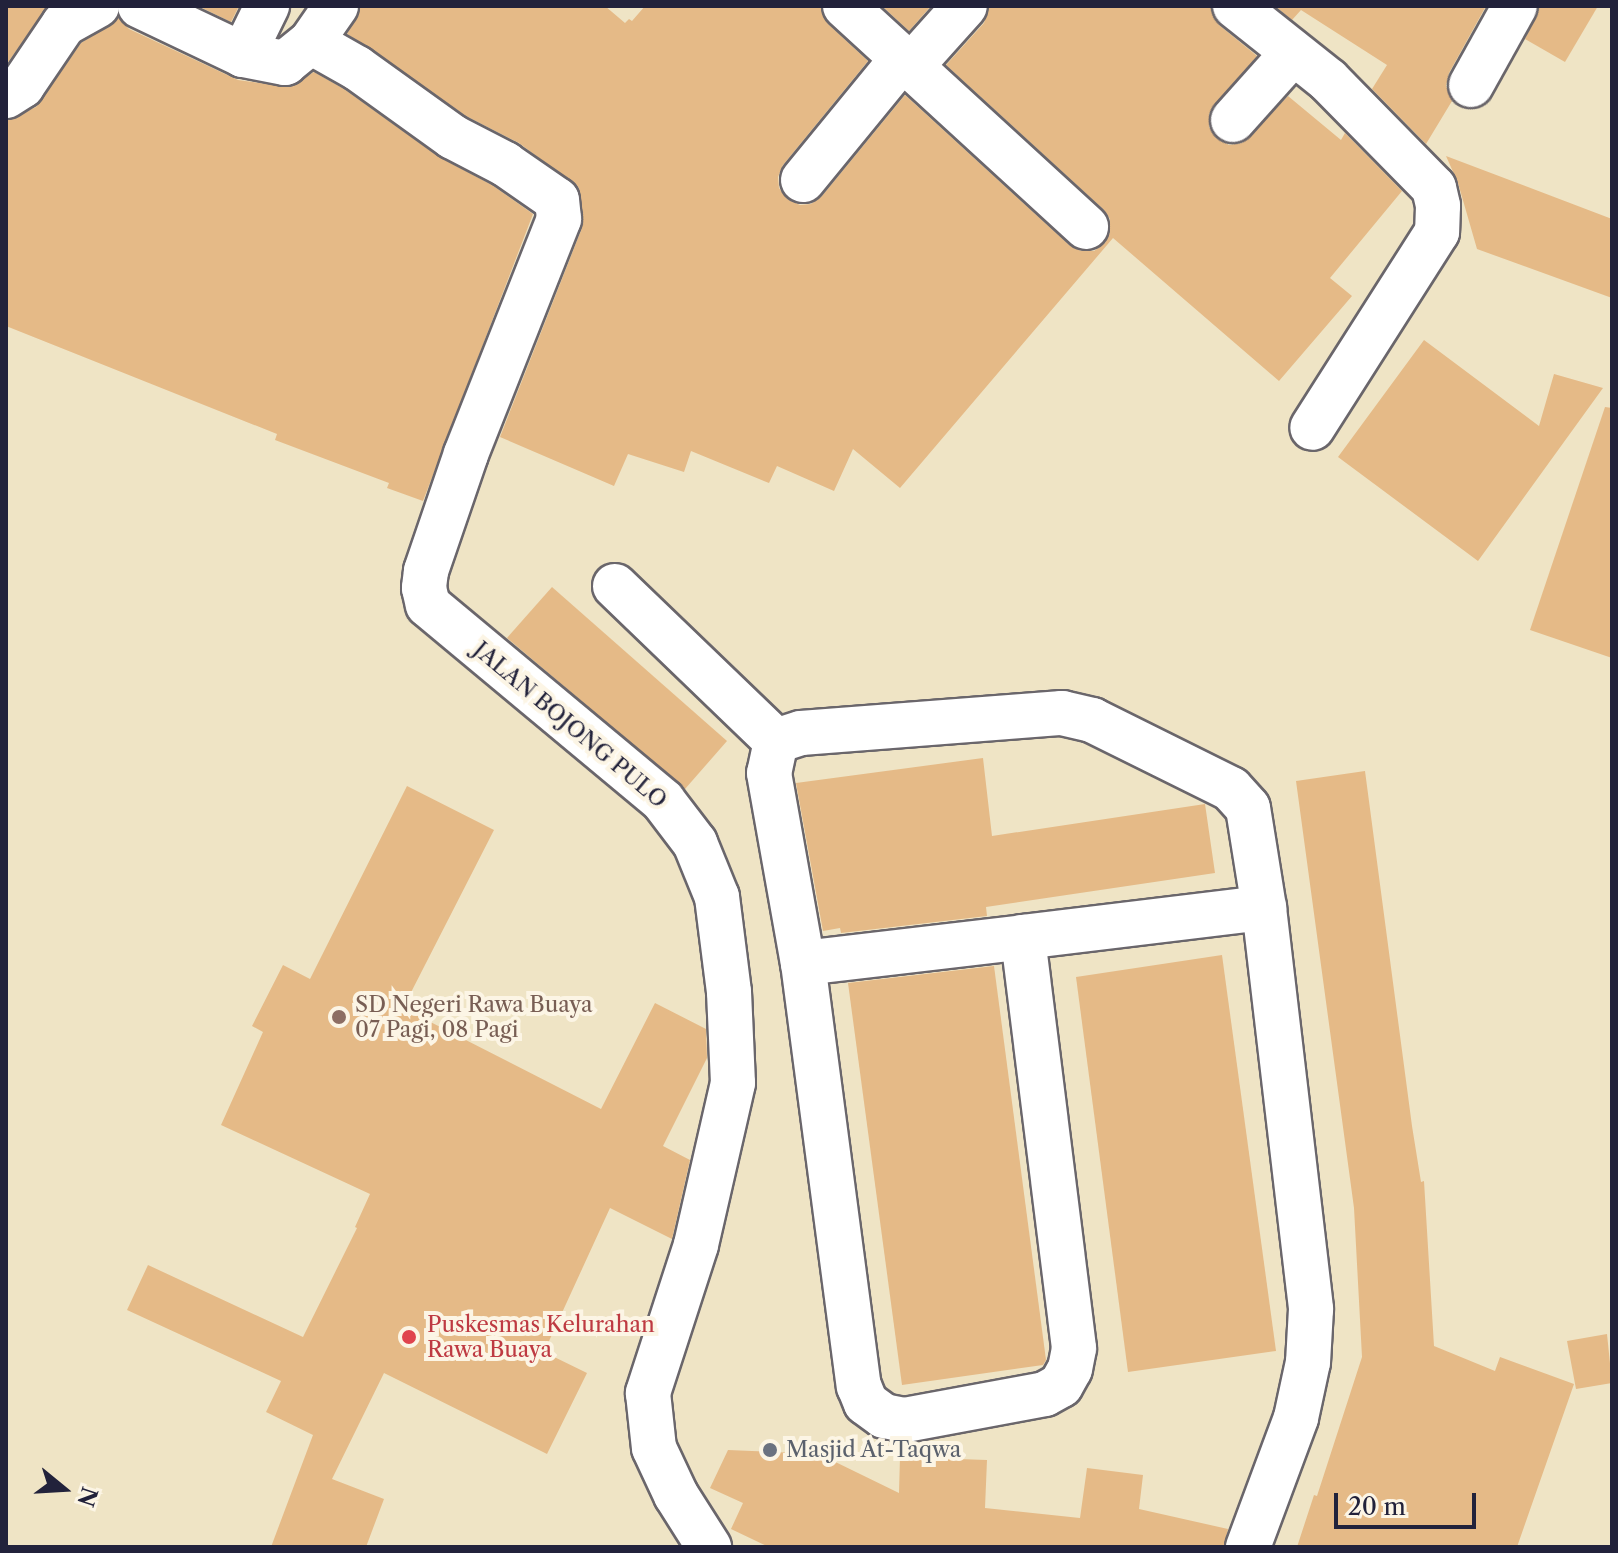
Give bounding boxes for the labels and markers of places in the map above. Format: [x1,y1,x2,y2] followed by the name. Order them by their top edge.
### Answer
[355,991,593,1042] place label: SD Negeri Rawa Buaya 07 Pagi, 08 Pagi
[330,1008,348,1026] marker: SD Negeri Rawa Buaya 07 Pagi, 08 Pagi
[427,1311,655,1362] place label: Puskesmas Kelurahan Rawa Buaya
[398,1326,420,1348] marker: Puskesmas Kelurahan Rawa Buaya
[786,1437,962,1463] place label: Masjid At-Taqwa
[761,1441,779,1459] marker: Masjid At-Taqwa

